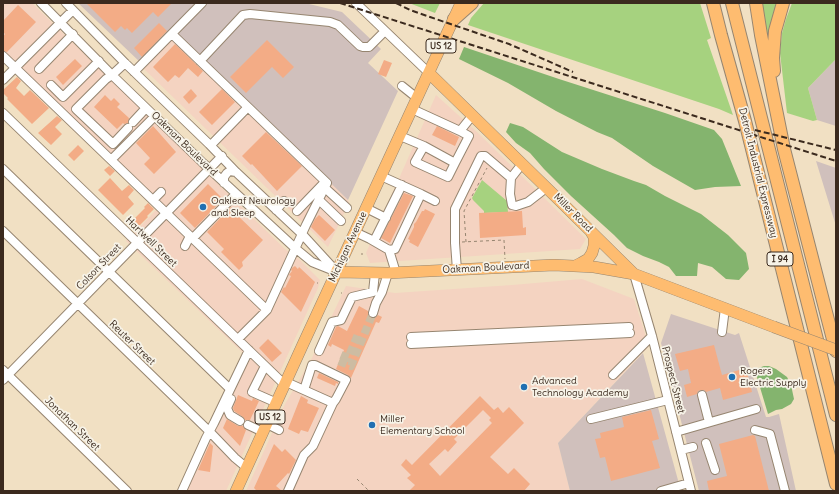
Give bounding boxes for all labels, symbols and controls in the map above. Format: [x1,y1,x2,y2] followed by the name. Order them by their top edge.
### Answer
[426,39,456,53] road number: US 12
[736,107,780,239] street label: Detroit Industrial Expressway
[148,109,220,179] street label: Oakman Boulevard
[551,191,595,235] street label: Miller Road
[211,195,295,218] place label: Oakleaf Neurology and Sleep
[198,202,208,212] marker: Oakleaf Neurology and Sleep
[326,210,370,284] street label: Michigan Avenue
[123,214,179,270] street label: Hartwell Street
[74,241,124,293] street label: Colson Street
[767,252,793,266] road number: I 94
[442,260,530,276] street label: Oakman Boulevard
[107,318,157,368] street label: Reuter Street
[659,345,687,415] street label: Prospect Street
[740,365,806,388] place label: Rogers Electric Supply
[727,372,737,382] marker: Rogers Electric Supply
[532,375,628,398] place label: Advanced Technology Academy
[519,382,529,392] marker: Advanced Technology Academy
[42,395,102,453] street label: Jonathan Street
[255,410,285,424] road number: US 12
[380,413,464,436] place label: Miller Elementary School
[367,420,377,430] marker: Miller Elementary School

